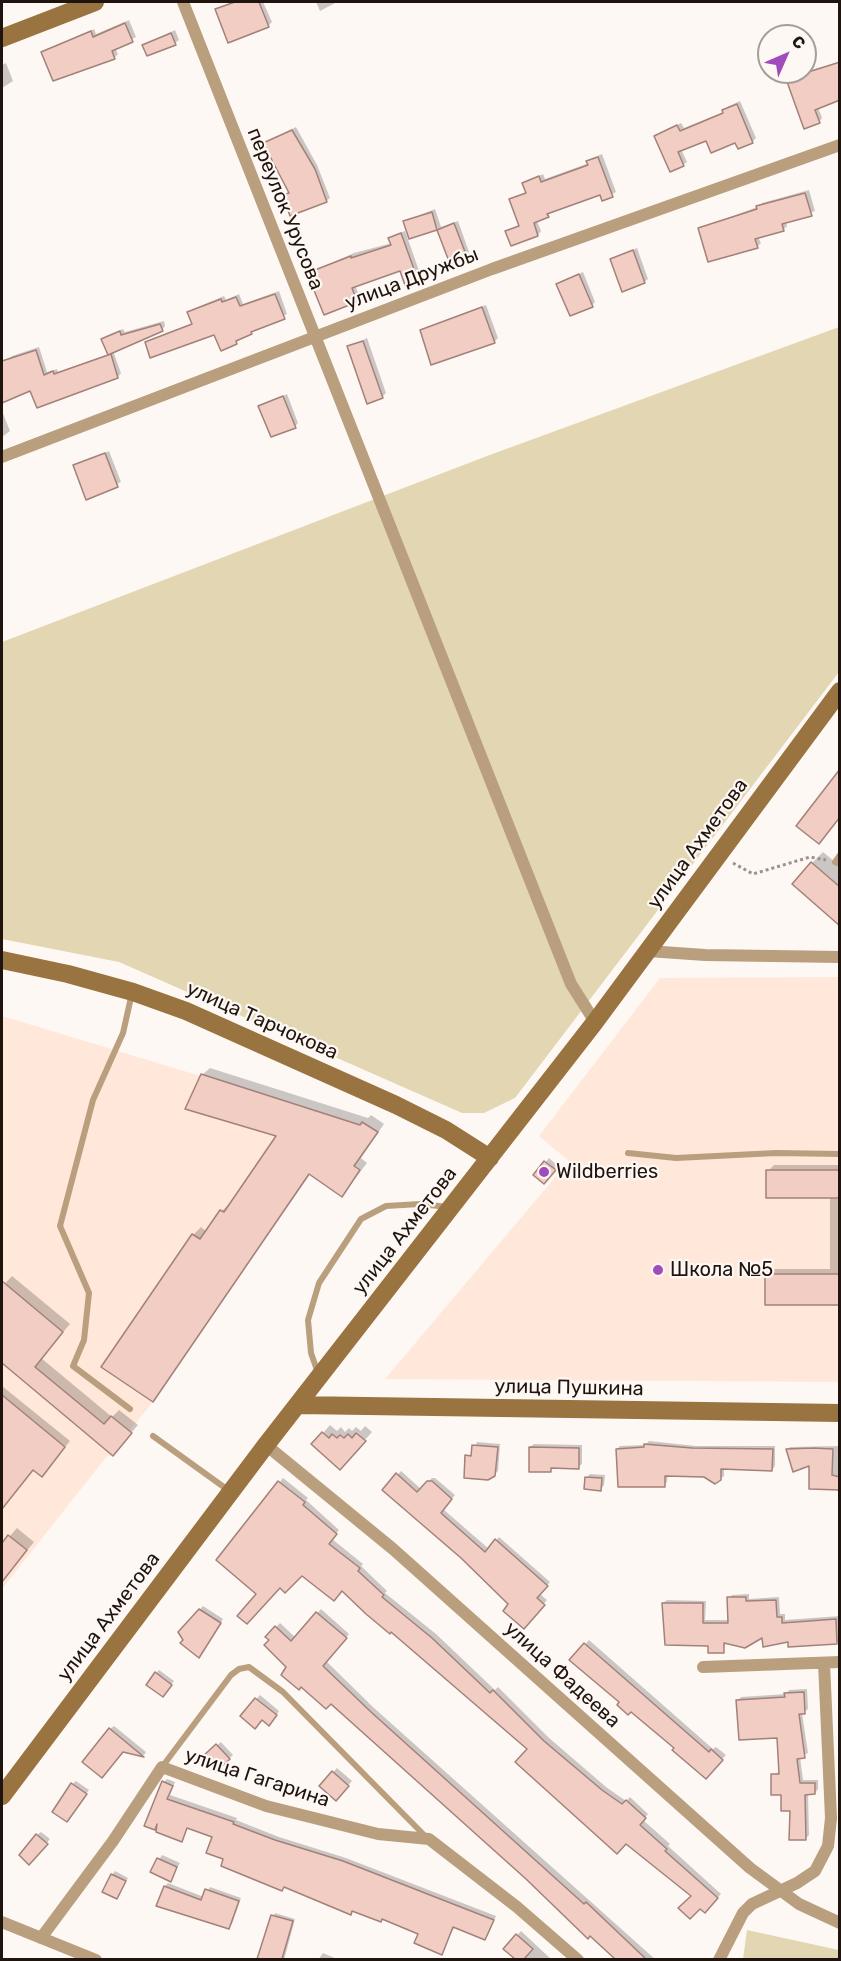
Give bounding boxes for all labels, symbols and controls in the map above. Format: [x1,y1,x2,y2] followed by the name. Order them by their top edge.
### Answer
[757,24,817,84] north arrow
[788,32,809,53] text: С
[242,124,328,294] street label: переулок Урусова
[342,243,482,315] street label: улица Дружбы
[643,774,753,914] street label: улица Ахметова
[182,977,342,1065] street label: улица Тарчокова
[556,1160,658,1184] place label: Wildberries
[348,1162,462,1300] street label: улица Ахметова
[537,1165,551,1179] marker: Wildberries
[670,1258,773,1282] place label: Школа №5
[651,1263,665,1277] marker: Школа №5
[494,1375,644,1401] street label: улица Пушкина
[53,1548,165,1686] street label: улица Ахметова
[499,1617,625,1733] street label: улица Фадеева
[182,1743,332,1813] street label: улица Гагарина

